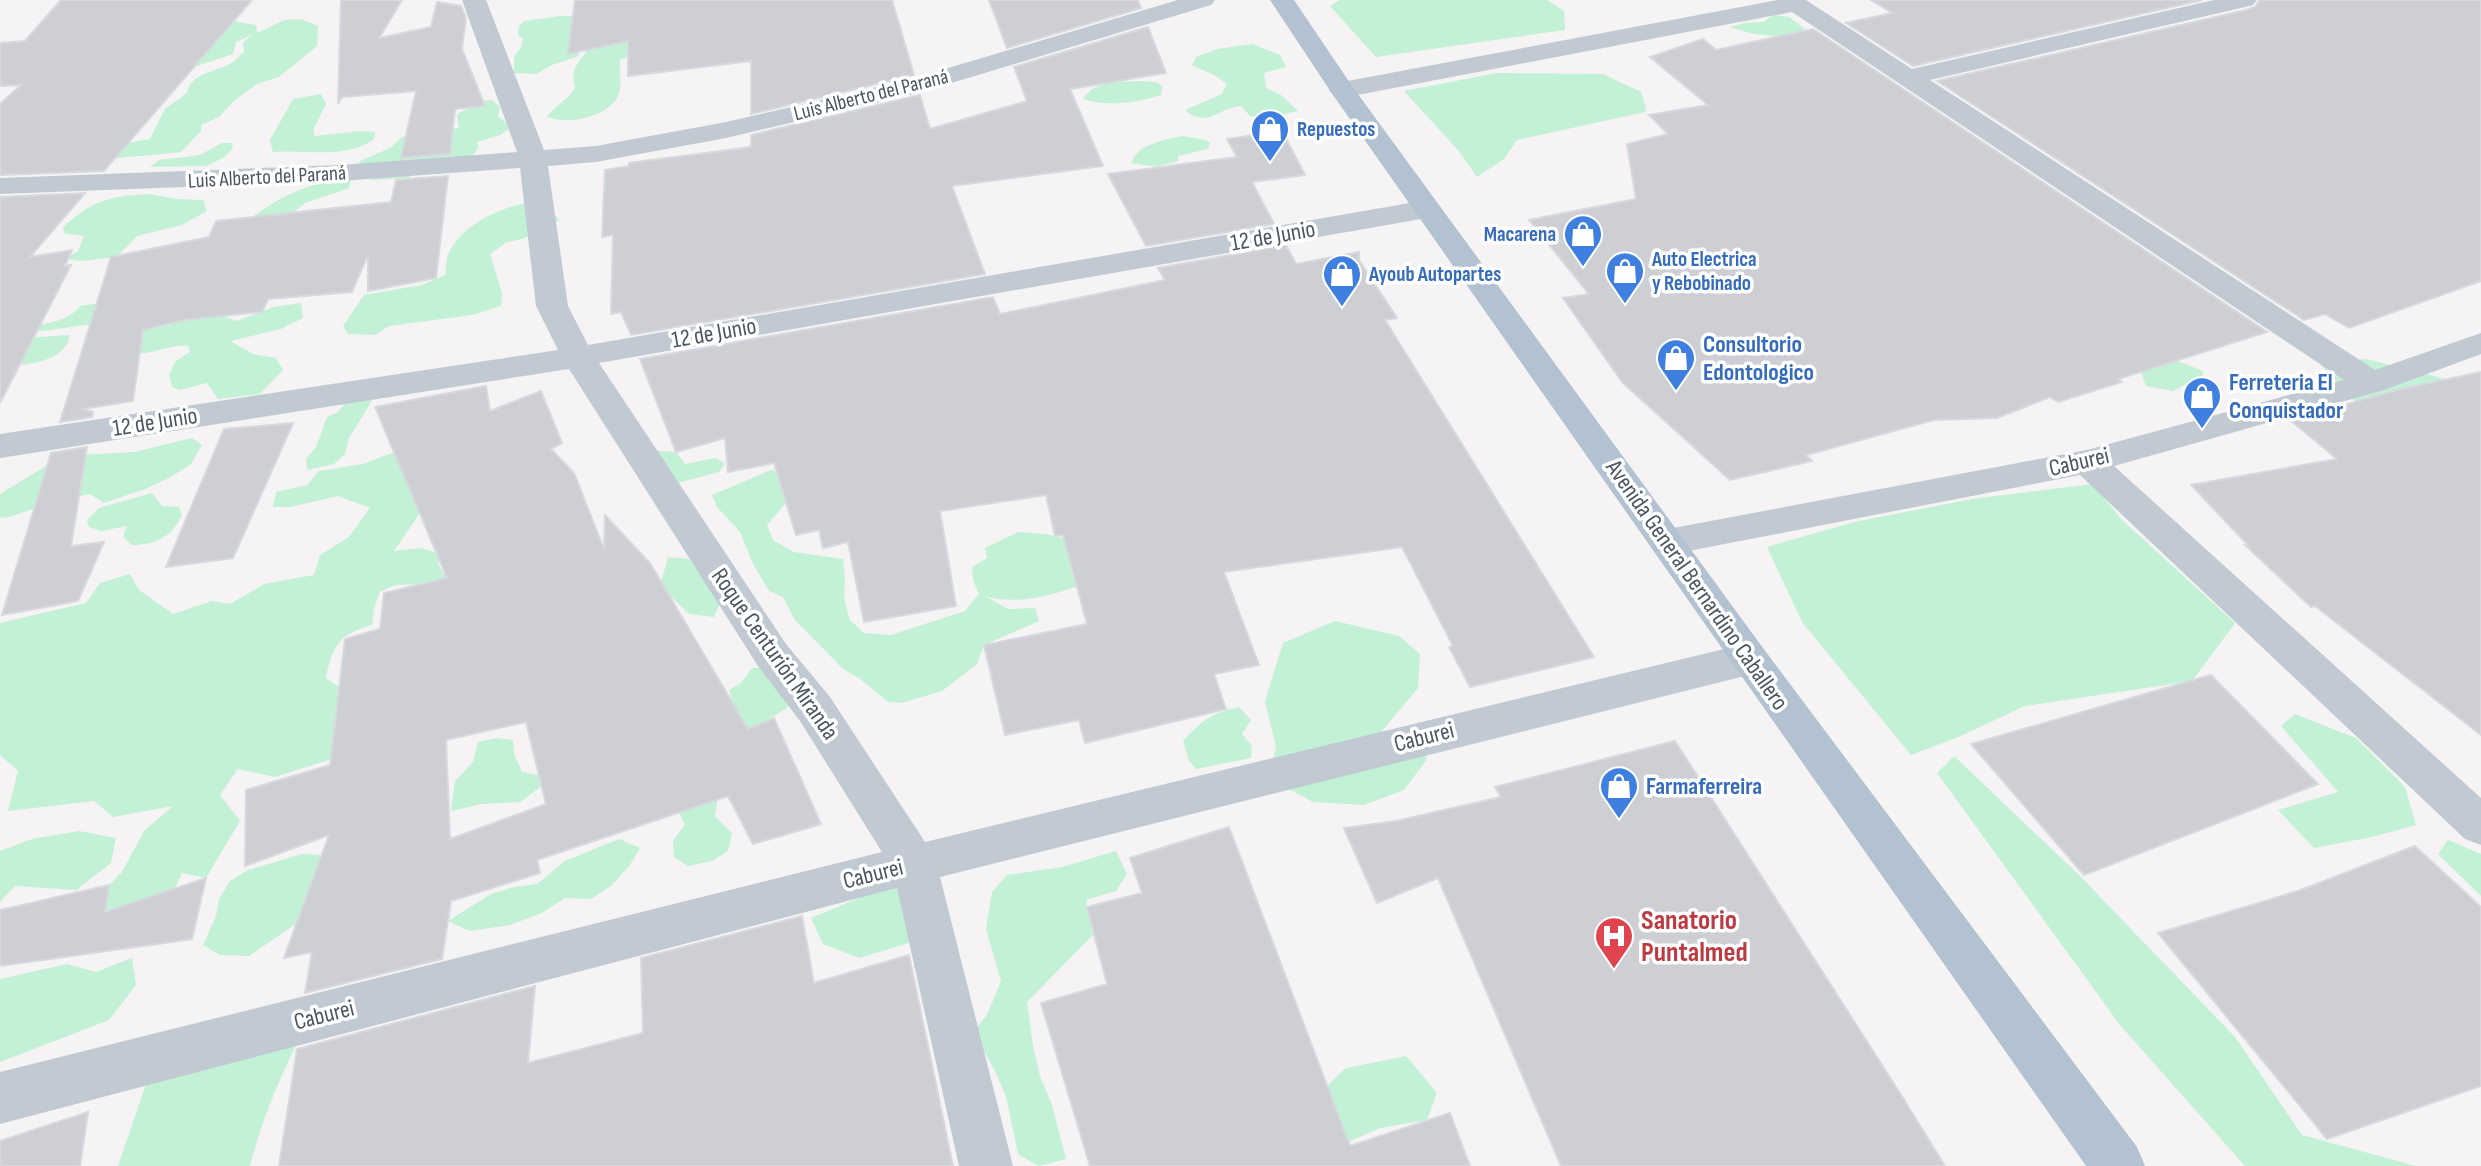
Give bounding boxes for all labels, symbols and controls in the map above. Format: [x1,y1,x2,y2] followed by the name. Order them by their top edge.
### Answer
[791,64,951,126] street label: Luis Alberto del Paraná
[1249,108,1291,163] shop icon: Repuestos
[1297,117,1375,142] place label: Repuestos
[187,160,347,194] street label: Luis Alberto del Paraná
[1562,213,1604,268] shop icon: Macarena
[1228,214,1318,258] street label: 12 de Junio
[1484,222,1556,247] place label: Macarena
[1651,247,1756,296] place label: Auto Electrica y Rebobinado
[1604,250,1646,305] shop icon: Auto Electrica y Rebobinado
[1321,253,1363,308] shop icon: Ayoub Autopartes
[1368,262,1501,287] place label: Ayoub Autopartes
[669,311,759,355] street label: 12 de Junio
[1703,330,1814,387] place label: Consultorio Edontologico
[1655,337,1697,392] shop icon: Consultorio Edontologico
[2229,368,2344,425] place label: Ferreteria El Conquistador
[2181,375,2223,430] shop icon: Ferreteria El Conquistador
[111,401,199,443] street label: 12 de Junio
[2046,441,2112,483] street label: Caburei
[1599,454,1795,716] street label: Avenida General Bernardino Caballero
[705,563,845,745] street label: Roque Centurión Miranda
[1391,716,1457,758] street label: Caburei
[1598,765,1640,820] shop icon: Farmaferreira
[1646,772,1762,801] place label: Farmaferreira
[840,853,906,895] street label: Caburei
[1641,904,1748,969] place label: Sanatorio Puntalmed
[1593,915,1635,970] hospital icon: Sanatorio Puntalmed
[291,994,357,1036] street label: Caburei

